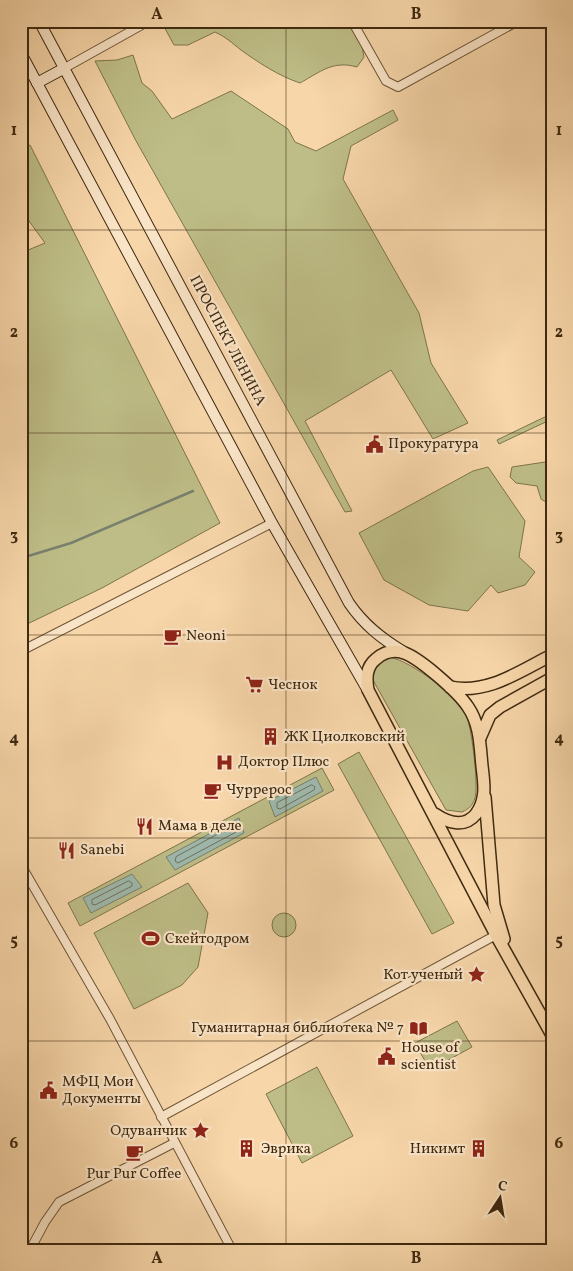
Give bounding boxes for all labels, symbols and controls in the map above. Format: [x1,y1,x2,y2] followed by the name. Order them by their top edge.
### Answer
[151,4,163,26] text: A
[411,4,422,26] text: B
[11,120,17,142] text: 1
[556,120,562,142] text: 1
[184,272,271,411] street label: ПРОСПЕКТ ЛЕНИНА
[10,322,18,344] text: 2
[555,322,563,344] text: 2
[364,434,384,454] public building icon: Прокуратура
[388,434,479,455] place label: Прокуратура
[10,525,18,547] text: 3
[555,525,563,547] text: 3
[162,626,182,646] cafe icon: Neoni
[186,626,226,647] place label: Neoni
[244,675,264,695] supermarket icon: Чеснок
[268,675,317,696] place label: Чеснок
[260,727,280,747] building icon: ЖК Циолковский
[284,727,405,748] place label: ЖК Циолковский
[9,728,19,750] text: 4
[554,728,564,750] text: 4
[214,752,234,772] hospital icon: Доктор Плюс
[238,752,330,773] place label: Доктор Плюс
[202,780,222,800] cafe icon: Чуррерос
[226,780,292,801] place label: Чуррерос
[134,816,154,836] restaurant icon: Мама в деле
[158,816,242,837] place label: Мама в деле
[56,840,76,860] restaurant icon: Sanebi
[80,840,125,861] place label: Sanebi
[141,929,161,949] sports icon: Скейтодром
[165,929,249,950] place label: Скейтодром
[10,930,18,952] text: 5
[555,930,563,952] text: 5
[383,965,463,986] place label: Кот ученый
[467,965,487,985] place icon: Кот ученый
[191,1018,404,1039] place label: Гуманитарная библиотека № 7
[408,1018,428,1038] library icon: Гуманитарная библиотека № 7
[401,1038,460,1076] place label: House of scientist
[377,1047,397,1067] public building icon: House of scientist
[62,1072,142,1110] place label: МФЦ Мои Документы
[38,1081,58,1101] public building icon: МФЦ Мои Документы
[110,1121,187,1142] place label: Одуванчик
[191,1121,211,1141] place icon: Одуванчик
[10,1133,19,1155] text: 6
[555,1133,564,1155] text: 6
[237,1139,257,1159] building icon: Эврика
[261,1139,311,1160] place label: Эврика
[410,1139,465,1160] place label: Никимт
[469,1139,489,1159] building icon: Никимт
[124,1143,144,1163] cafe icon: Pur Pur Coffee
[87,1164,181,1185] place label: Pur Pur Coffee
[476,1174,526,1224] north arrow
[496,1177,509,1197] text: С
[151,1248,163,1270] text: A
[411,1248,422,1270] text: B

